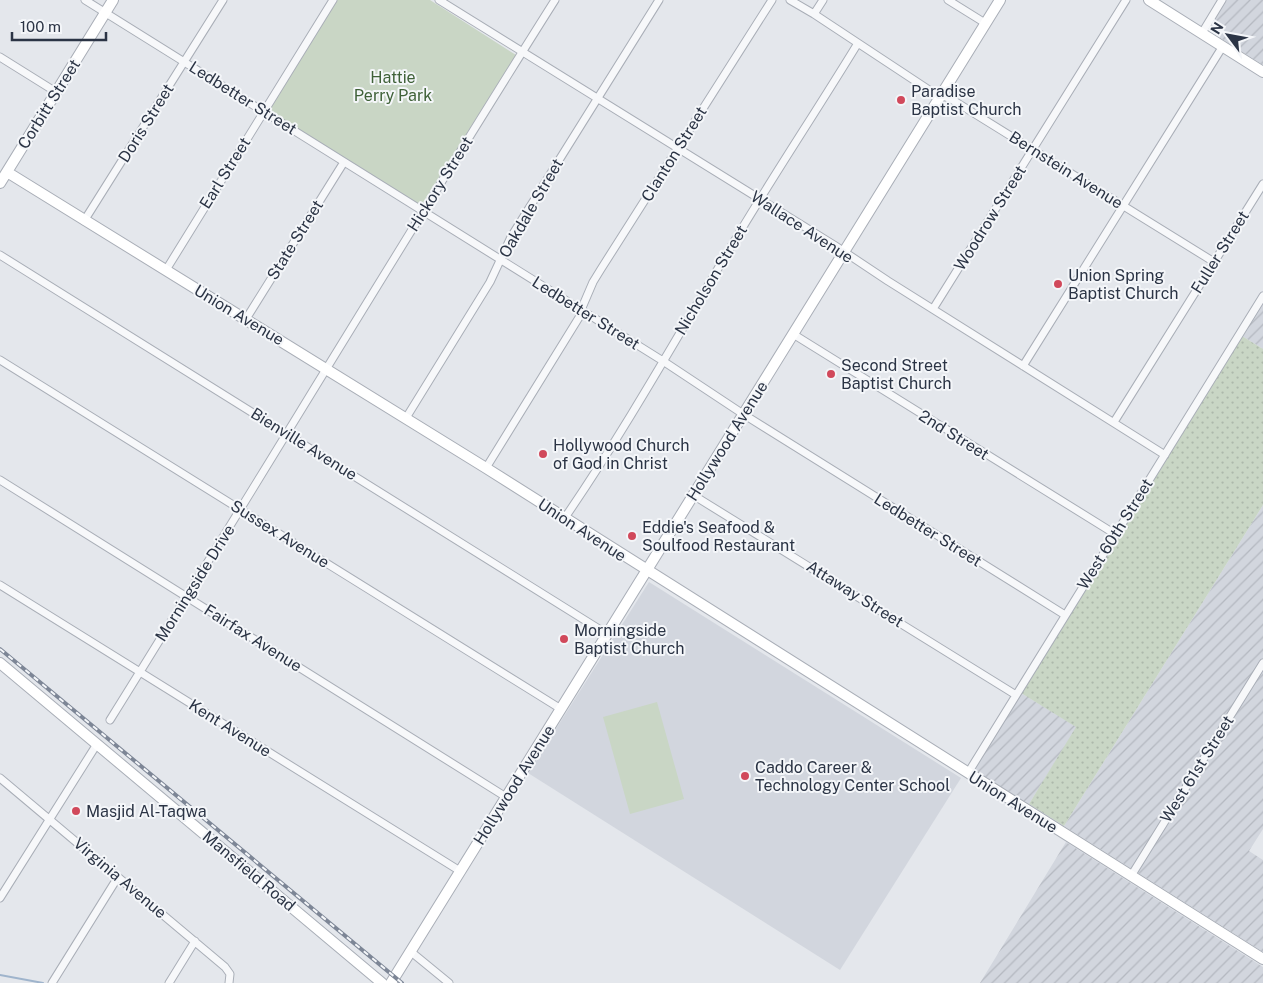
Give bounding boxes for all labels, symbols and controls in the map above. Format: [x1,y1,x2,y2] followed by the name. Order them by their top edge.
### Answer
[12,10,106,42] scale bar
[1203,10,1253,60] north arrow
[20,18,61,35] text: 100 m
[1207,19,1227,37] text: N
[14,56,84,152] street label: Corbitt Street
[186,57,300,139] street label: Ledbetter Street
[354,68,432,105] park label: Hattie Perry Park
[114,80,178,166] street label: Doris Street
[911,82,1022,119] place label: Paradise Baptist Church
[895,94,907,106] marker: Paradise Baptist Church
[637,103,711,205] street label: Clanton Street
[1006,127,1126,213] street label: Bernstein Avenue
[403,133,477,235] street label: Hickory Street
[196,134,254,212] street label: Earl Street
[495,155,567,261] street label: Oakdale Street
[950,162,1030,274] street label: Woodrow Street
[747,187,857,267] street label: Wallace Avenue
[263,197,327,283] street label: State Street
[1187,207,1253,297] street label: Fuller Street
[671,222,751,338] street label: Nicholson Street
[1068,266,1179,303] place label: Union Spring Baptist Church
[529,272,643,354] street label: Ledbetter Street
[1052,278,1064,290] marker: Union Spring Baptist Church
[191,281,287,349] street label: Union Avenue
[841,356,952,393] place label: Second Street Baptist Church
[825,368,837,380] marker: Second Street Baptist Church
[682,378,772,504] street label: Hollywood Avenue
[247,404,361,484] street label: Bienville Avenue
[915,406,993,464] street label: 2nd Street
[553,436,689,473] place label: Hollywood Church of God in Christ
[537,448,549,460] marker: Hollywood Church of God in Christ
[1073,475,1157,593] street label: West 60th Street
[871,489,985,571] street label: Ledbetter Street
[534,494,630,566] street label: Union Avenue
[227,496,333,572] street label: Sussex Avenue
[642,518,795,555] place label: Eddie's Seafood & Soulfood Restaurant
[151,521,239,645] street label: Morningside Drive
[626,530,638,542] marker: Eddie's Seafood & Soulfood Restaurant
[803,557,907,631] street label: Attaway Street
[201,600,305,676] street label: Fairfax Avenue
[574,621,685,658] place label: Morningside Baptist Church
[558,633,570,645] marker: Morningside Baptist Church
[185,695,275,761] street label: Kent Avenue
[1156,712,1238,826] street label: West 61st Street
[469,722,559,848] street label: Hollywood Avenue
[755,758,950,795] place label: Caddo Career & Technology Center School
[965,767,1061,837] street label: Union Avenue
[739,770,751,782] marker: Caddo Career & Technology Center School
[86,802,207,821] place label: Masjid Al-Taqwa
[70,805,82,817] marker: Masjid Al-Taqwa
[199,827,299,915] street label: Mansfield Road
[70,834,170,922] street label: Virginia Avenue

